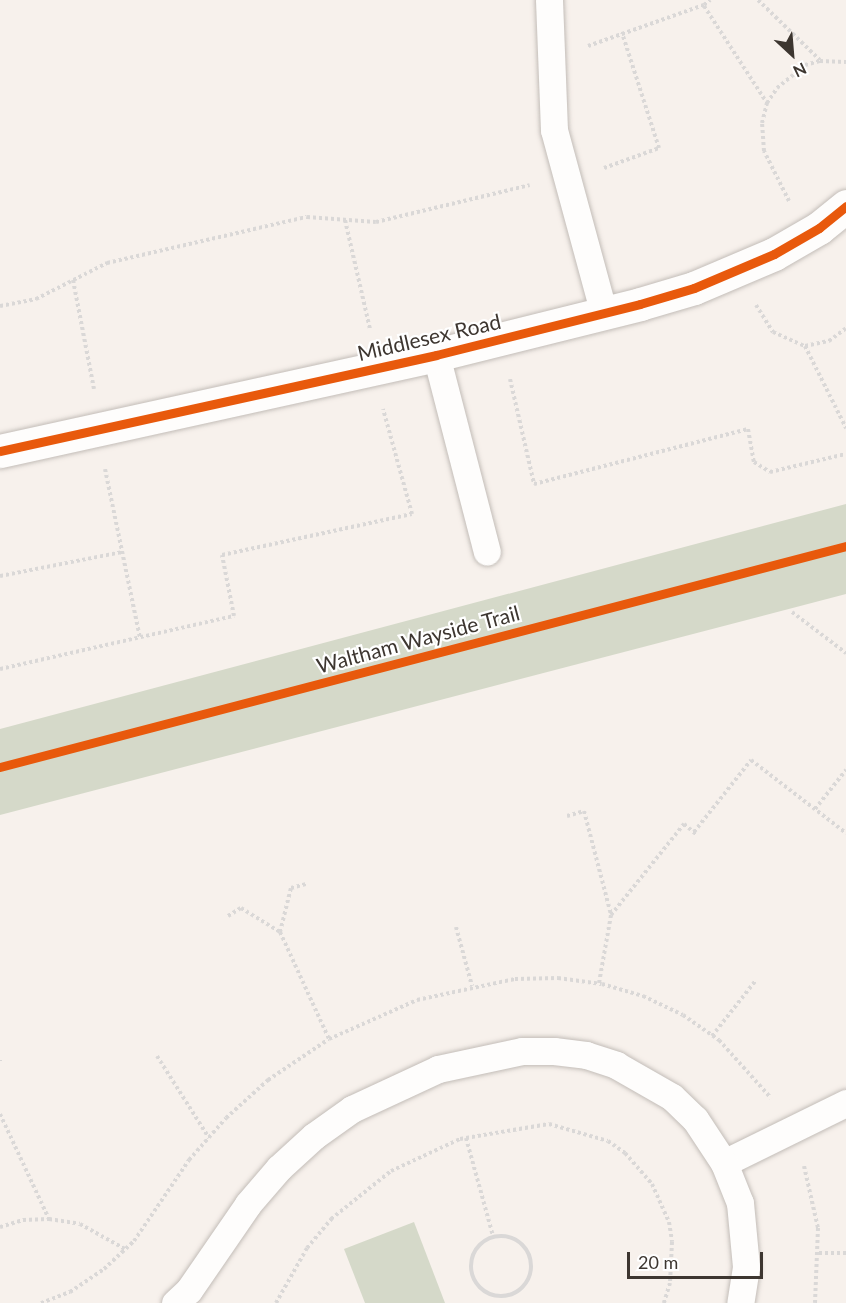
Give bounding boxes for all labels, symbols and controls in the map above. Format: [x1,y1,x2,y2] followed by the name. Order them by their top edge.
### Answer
[762,24,822,84] north arrow
[790,59,810,82] text: N
[355,308,503,366] street label: Middlesex Road
[313,600,523,678] street label: Waltham Wayside Trail
[630,1240,766,1278] scale bar
[638,1251,678,1273] text: 20 m

